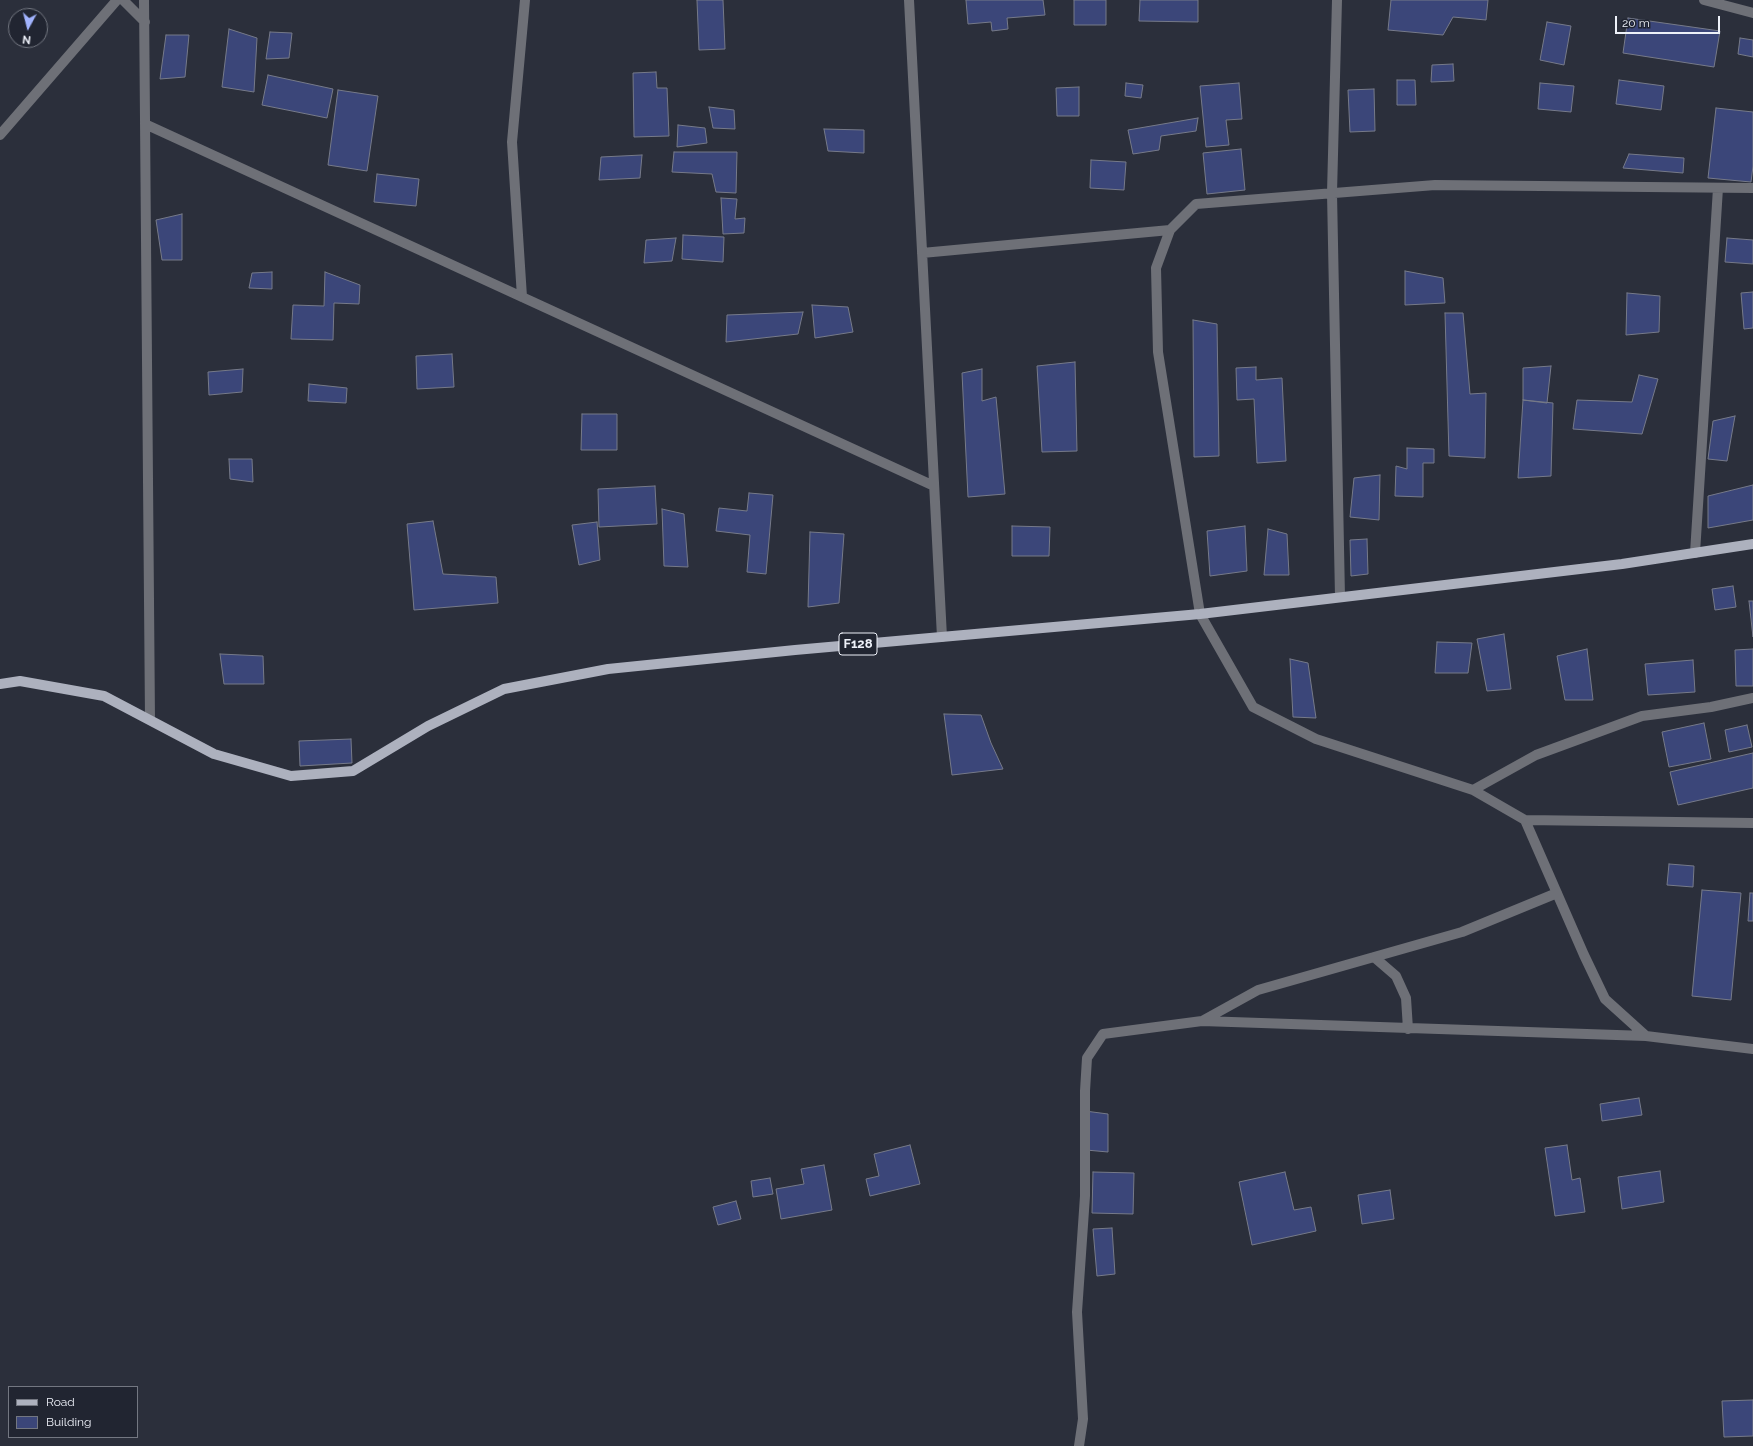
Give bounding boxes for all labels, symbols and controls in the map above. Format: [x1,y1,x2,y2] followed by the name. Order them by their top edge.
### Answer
[8,8,48,48] north arrow
[1617,8,1722,34] scale bar
[1622,16,1650,30] text: 20 m
[22,32,32,46] text: N
[839,633,877,655] road number: F128
[8,1386,138,1438] legend
[46,1395,75,1409] text: Road
[46,1415,92,1429] text: Building

